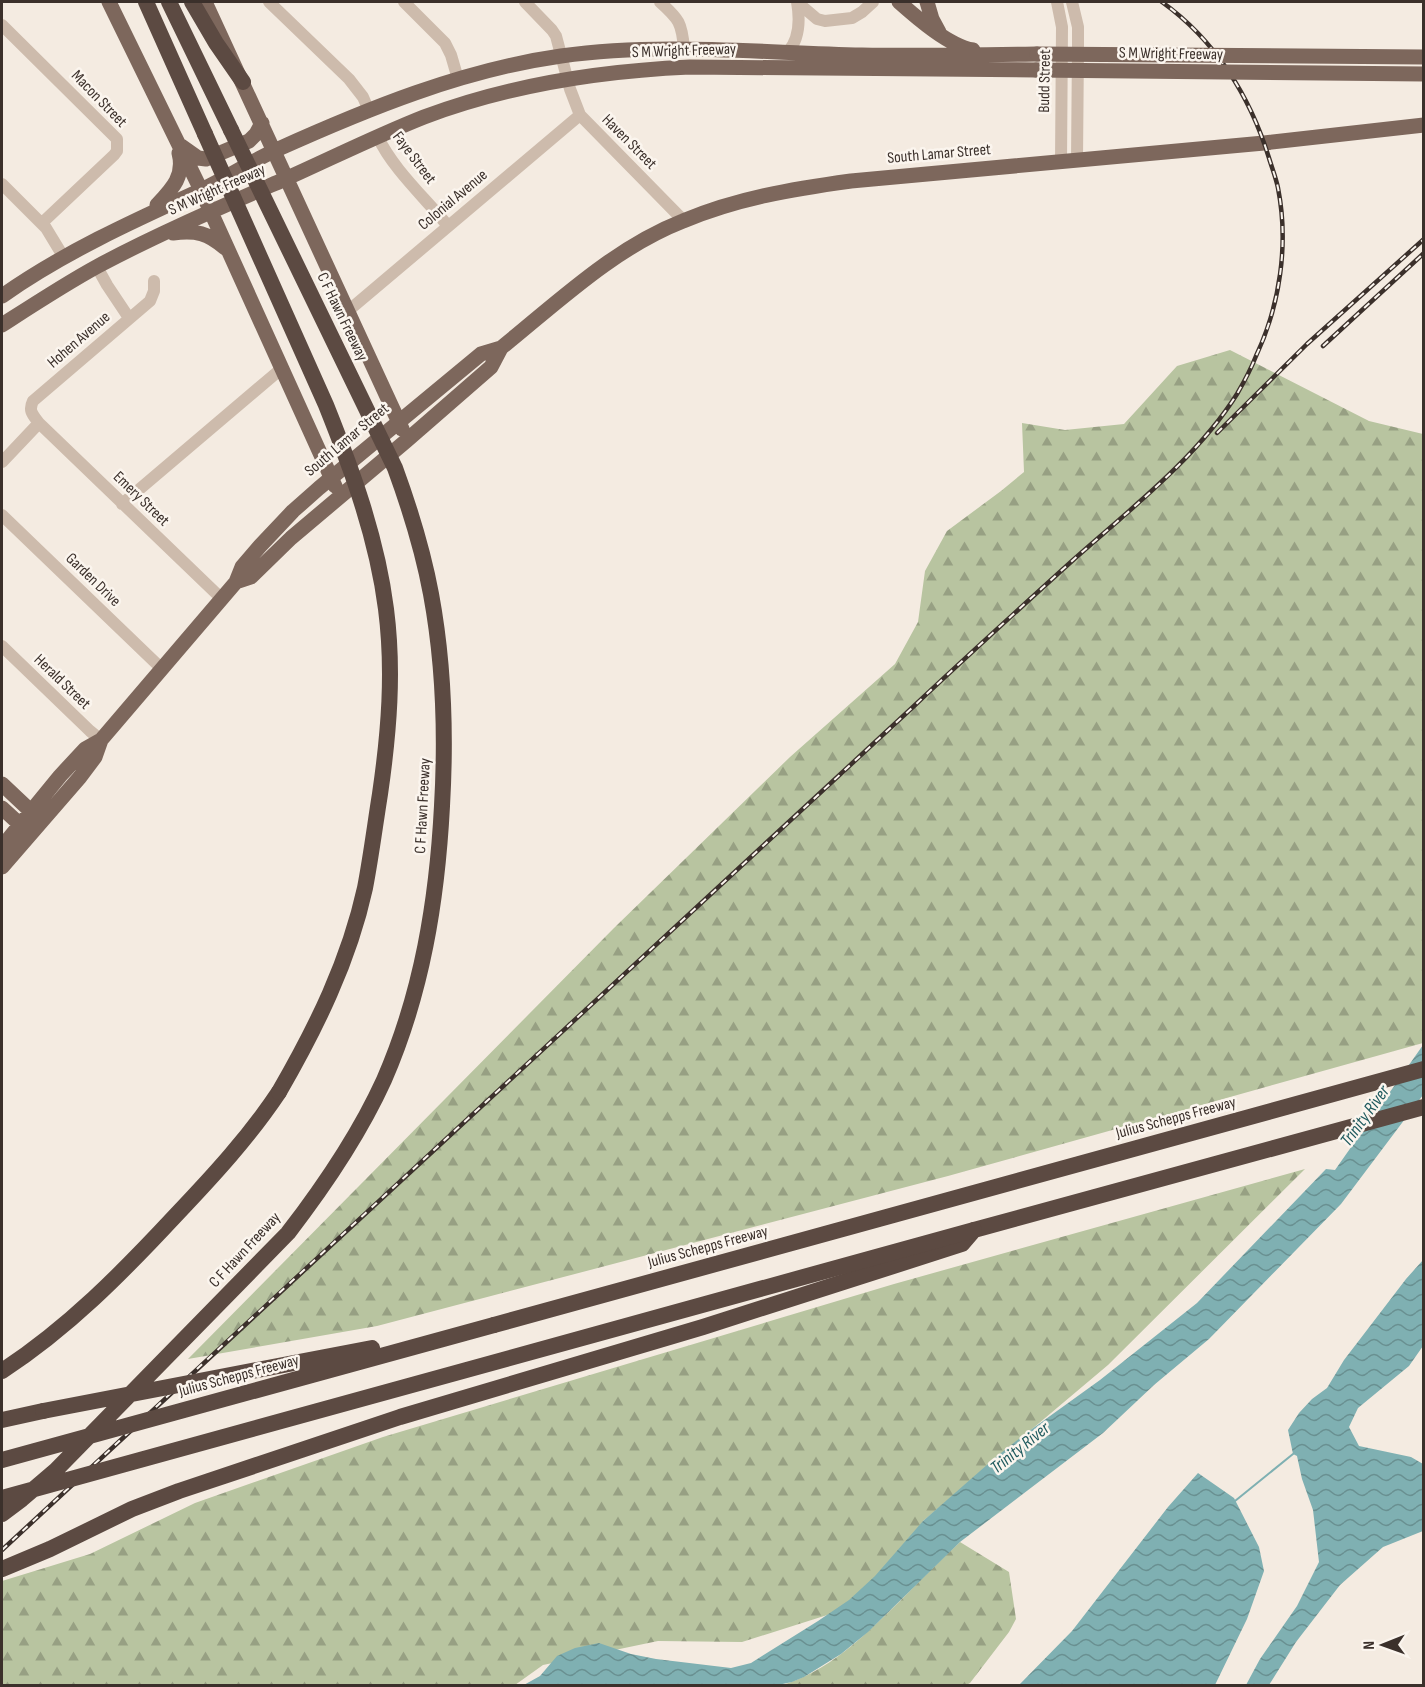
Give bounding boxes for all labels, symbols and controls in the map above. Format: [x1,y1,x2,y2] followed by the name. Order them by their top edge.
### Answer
[632,40,736,62] street label: S M Wright Freeway
[1119,44,1223,64] street label: S M Wright Freeway
[1035,49,1055,113] street label: Budd Street
[67,67,131,132] street label: Macon Street
[598,111,660,173] street label: Haven Street
[388,128,440,188] street label: Faye Street
[886,140,992,168] street label: South Lamar Street
[166,160,268,220] street label: S M Wright Freeway
[415,166,491,234] street label: Colonial Avenue
[312,270,372,364] street label: C F Hawn Freeway
[44,308,114,372] street label: Hohen Avenue
[301,399,393,481] street label: South Lamar Street
[109,468,173,530] street label: Emery Street
[62,549,124,611] street label: Garden Drive
[30,651,94,714] street label: Herald Street
[411,758,435,854] street label: C F Hawn Freeway
[1336,1081,1395,1151] water label: Trinity River
[1113,1093,1238,1143] street label: Julius Schepps Freeway
[205,1208,285,1292] street label: C F Hawn Freeway
[645,1222,770,1272] street label: Julius Schepps Freeway
[176,1351,301,1401] street label: Julius Schepps Freeway
[986,1417,1055,1478] water label: Trinity River
[1353,1615,1413,1675] north arrow
[1360,1641,1379,1650] text: N

